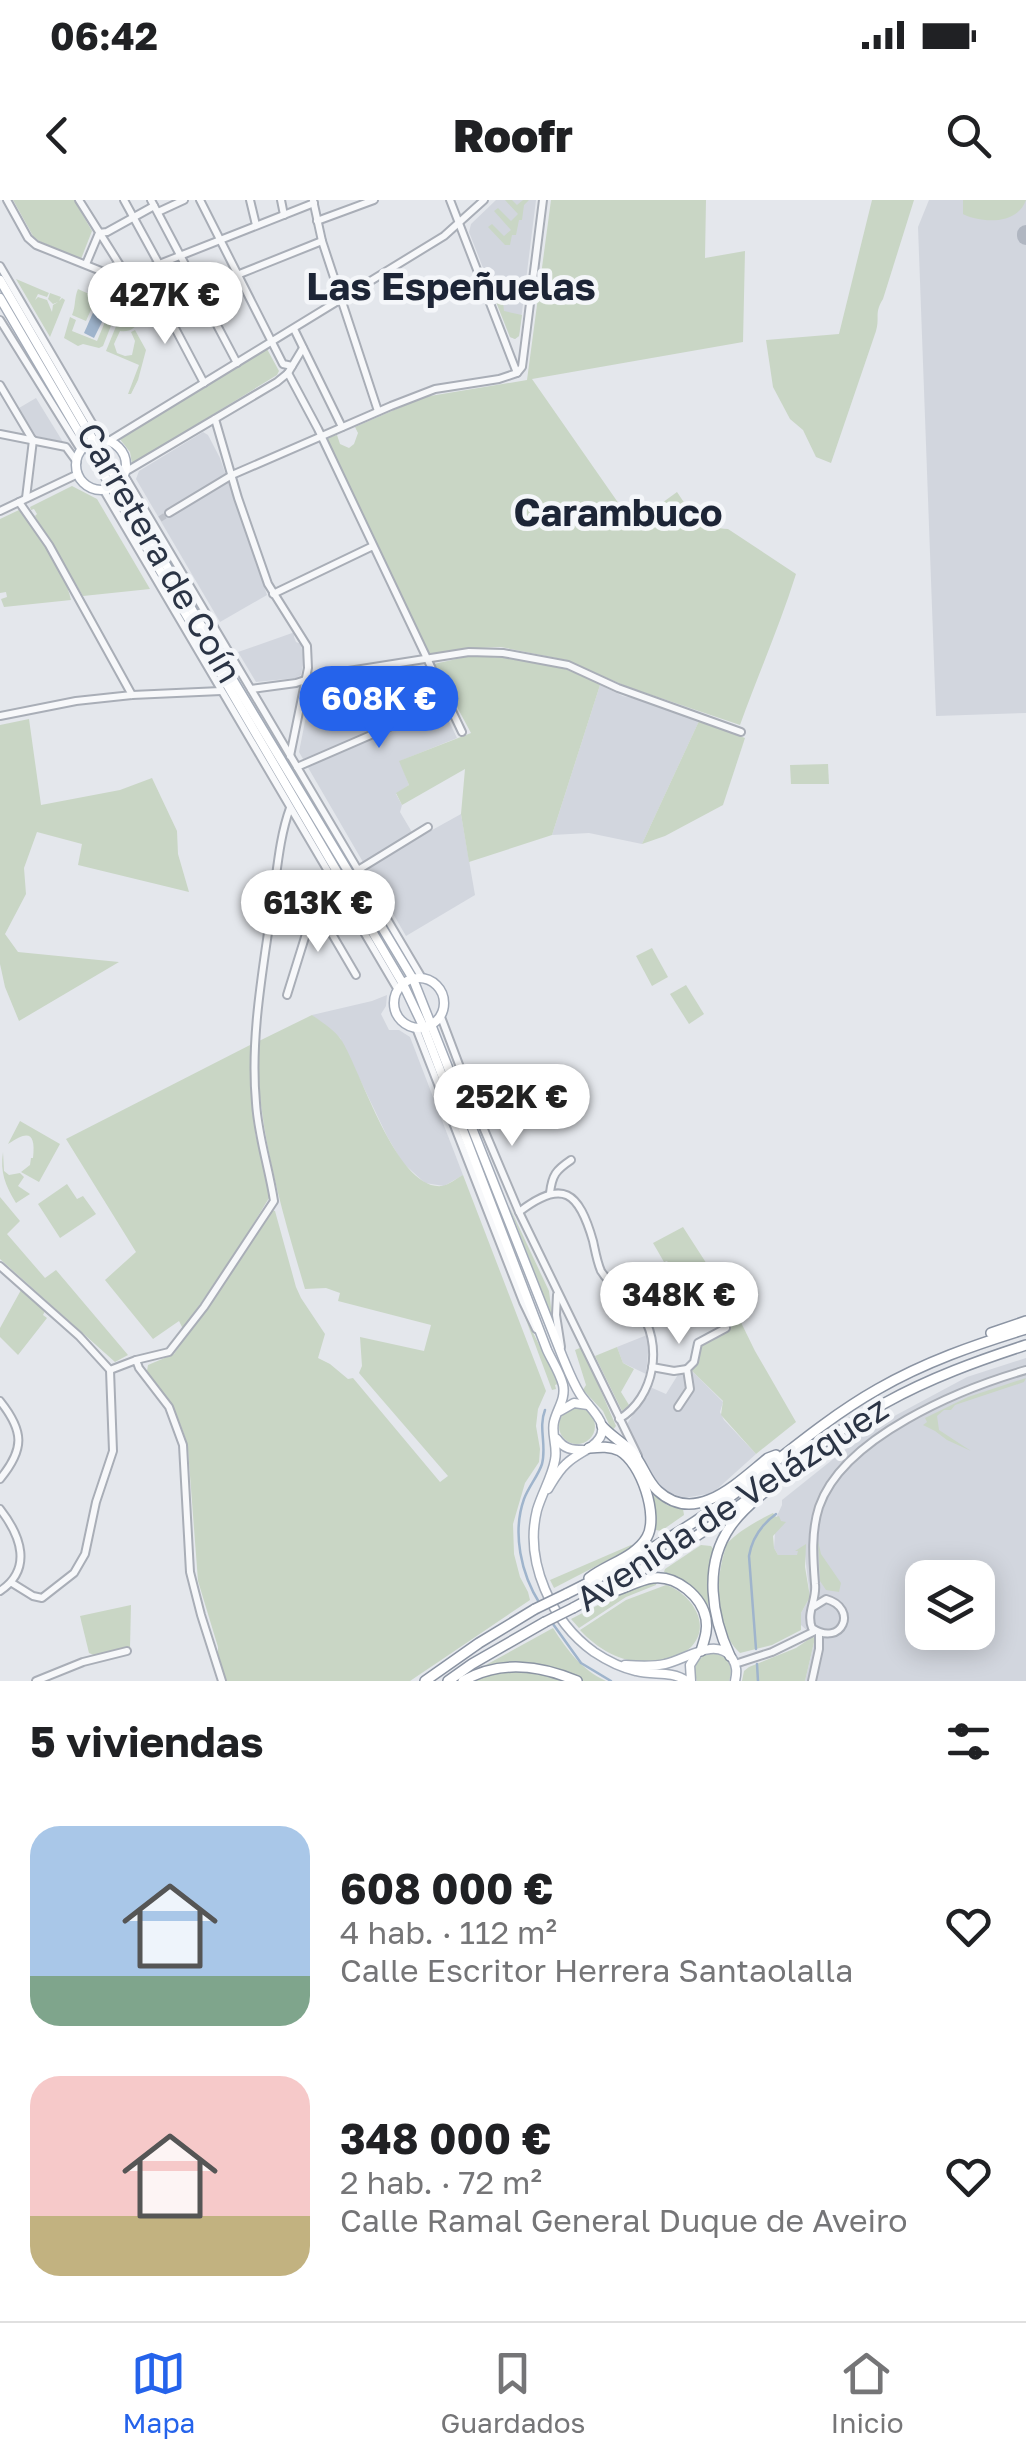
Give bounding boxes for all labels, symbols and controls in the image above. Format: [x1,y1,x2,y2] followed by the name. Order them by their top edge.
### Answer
[50,13,158,58] text: 06:42
[30,108,85,163] icon: back
[453,108,573,162] text: Roofr
[941,108,996,163] icon: search
[84,262,246,347] pin: 427K €
[306,263,596,308] district label: Las Espeñuelas
[110,275,220,313] text: 427K €
[68,415,251,690] street label: Carretera de Coín
[513,489,723,534] district label: Carambuco
[298,666,460,751] pin: 608K €
[321,679,437,717] text: 608K €
[237,870,399,955] pin: 613K €
[263,883,373,921] text: 613K €
[431,1064,593,1149] pin: 252K €
[456,1077,568,1115] text: 252K €
[598,1262,760,1347] pin: 348K €
[622,1275,736,1313] text: 348K €
[568,1387,895,1620] street label: Avenida de Velázquez
[905,1560,995,1650] map controls
[905,1560,995,1650] button: layers
[941,1714,996,1769] icon: filters
[30,1716,263,1766] text: 5 viviendas
[340,1863,553,1913] text: 608 000 €
[110,1866,230,1986] icon: home
[941,1899,996,1954] icon: heart
[340,1913,557,1951] text: 4 hab. · 112 m²
[340,1951,853,1989] text: Calle Escritor Herrera Santaolalla
[340,2113,551,2163] text: 348 000 €
[110,2116,230,2236] icon: home
[941,2149,996,2204] icon: heart
[340,2163,542,2201] text: 2 hab. · 72 m²
[340,2201,907,2239] text: Calle Ramal General Duque de Aveiro
[122,2346,195,2439] tab: Mapa
[440,2346,585,2439] tab: Guardados
[830,2346,904,2439] tab: Inicio

